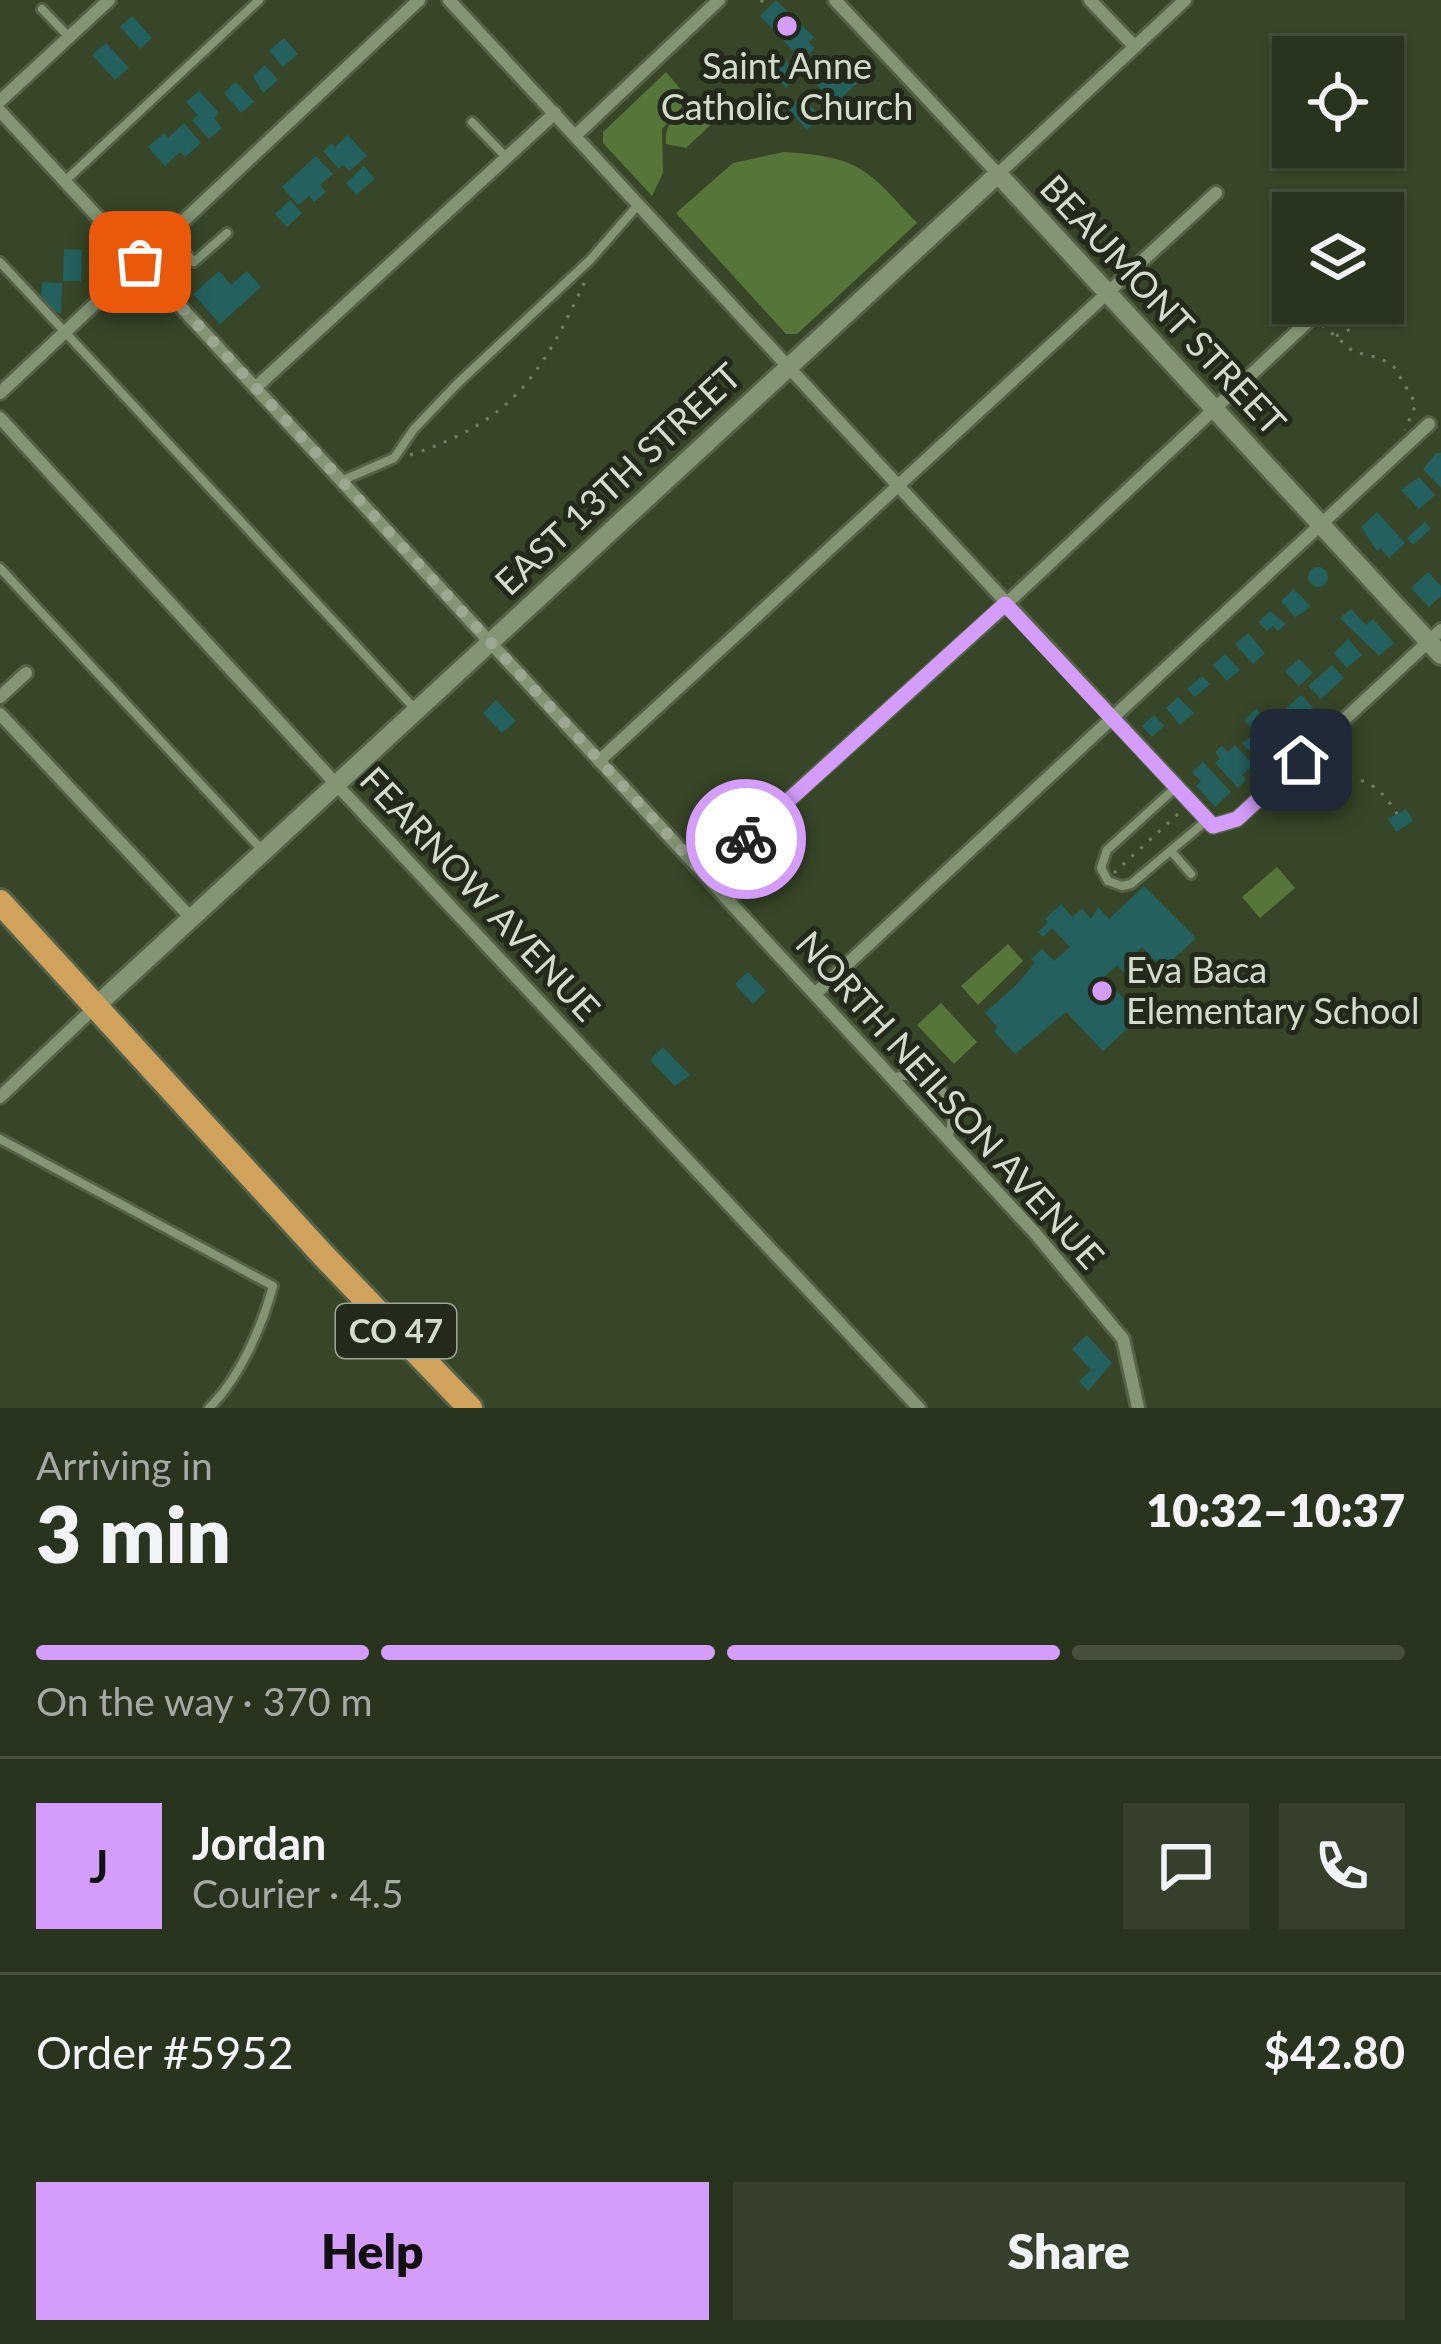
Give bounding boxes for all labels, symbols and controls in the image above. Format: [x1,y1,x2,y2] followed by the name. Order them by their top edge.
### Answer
[774,13,800,39] marker: Saint Anne Catholic Church
[1272,36,1404,324] map controls
[1272,36,1404,168] button: locate
[661,43,913,128] place label: Saint Anne Catholic Church
[1032,165,1296,444] street label: BEAUMONT STREET
[1272,192,1404,324] button: layers
[89,211,191,313] pin
[107,229,173,295] icon: bag
[485,353,749,603] street label: EAST 13TH STREET
[1250,709,1352,811] pin
[1268,727,1334,793] icon: home
[352,757,610,1029] street label: FEARNOW AVENUE
[686,779,806,899] courier
[713,806,779,872] icon: bike
[788,921,1114,1277] street label: NORTH NEILSON AVENUE
[1126,947,1419,1032] place label: Eva Baca Elementary School
[1089,978,1115,1004] marker: Eva Baca Elementary School
[336,1304,456,1358] road number: CO 47
[36,1442,213,1488] text: Arriving in
[1146,1483,1405,1537] text: 10:32–10:37
[36,1486,231,1580] text: 3 min
[36,1678,373,1724] text: On the way · 370 m
[1123,1803,1249,1929] button: chat
[1279,1803,1405,1929] button: phone
[192,1816,326,1870] text: Jordan
[89,1839,109,1893] text: J
[192,1870,404,1916] text: Courier · 4.5
[36,2025,294,2079] text: Order #5952
[1264,2025,1405,2079] text: $42.80
[36,2182,709,2320] button: Help
[733,2182,1405,2320] button: Share

